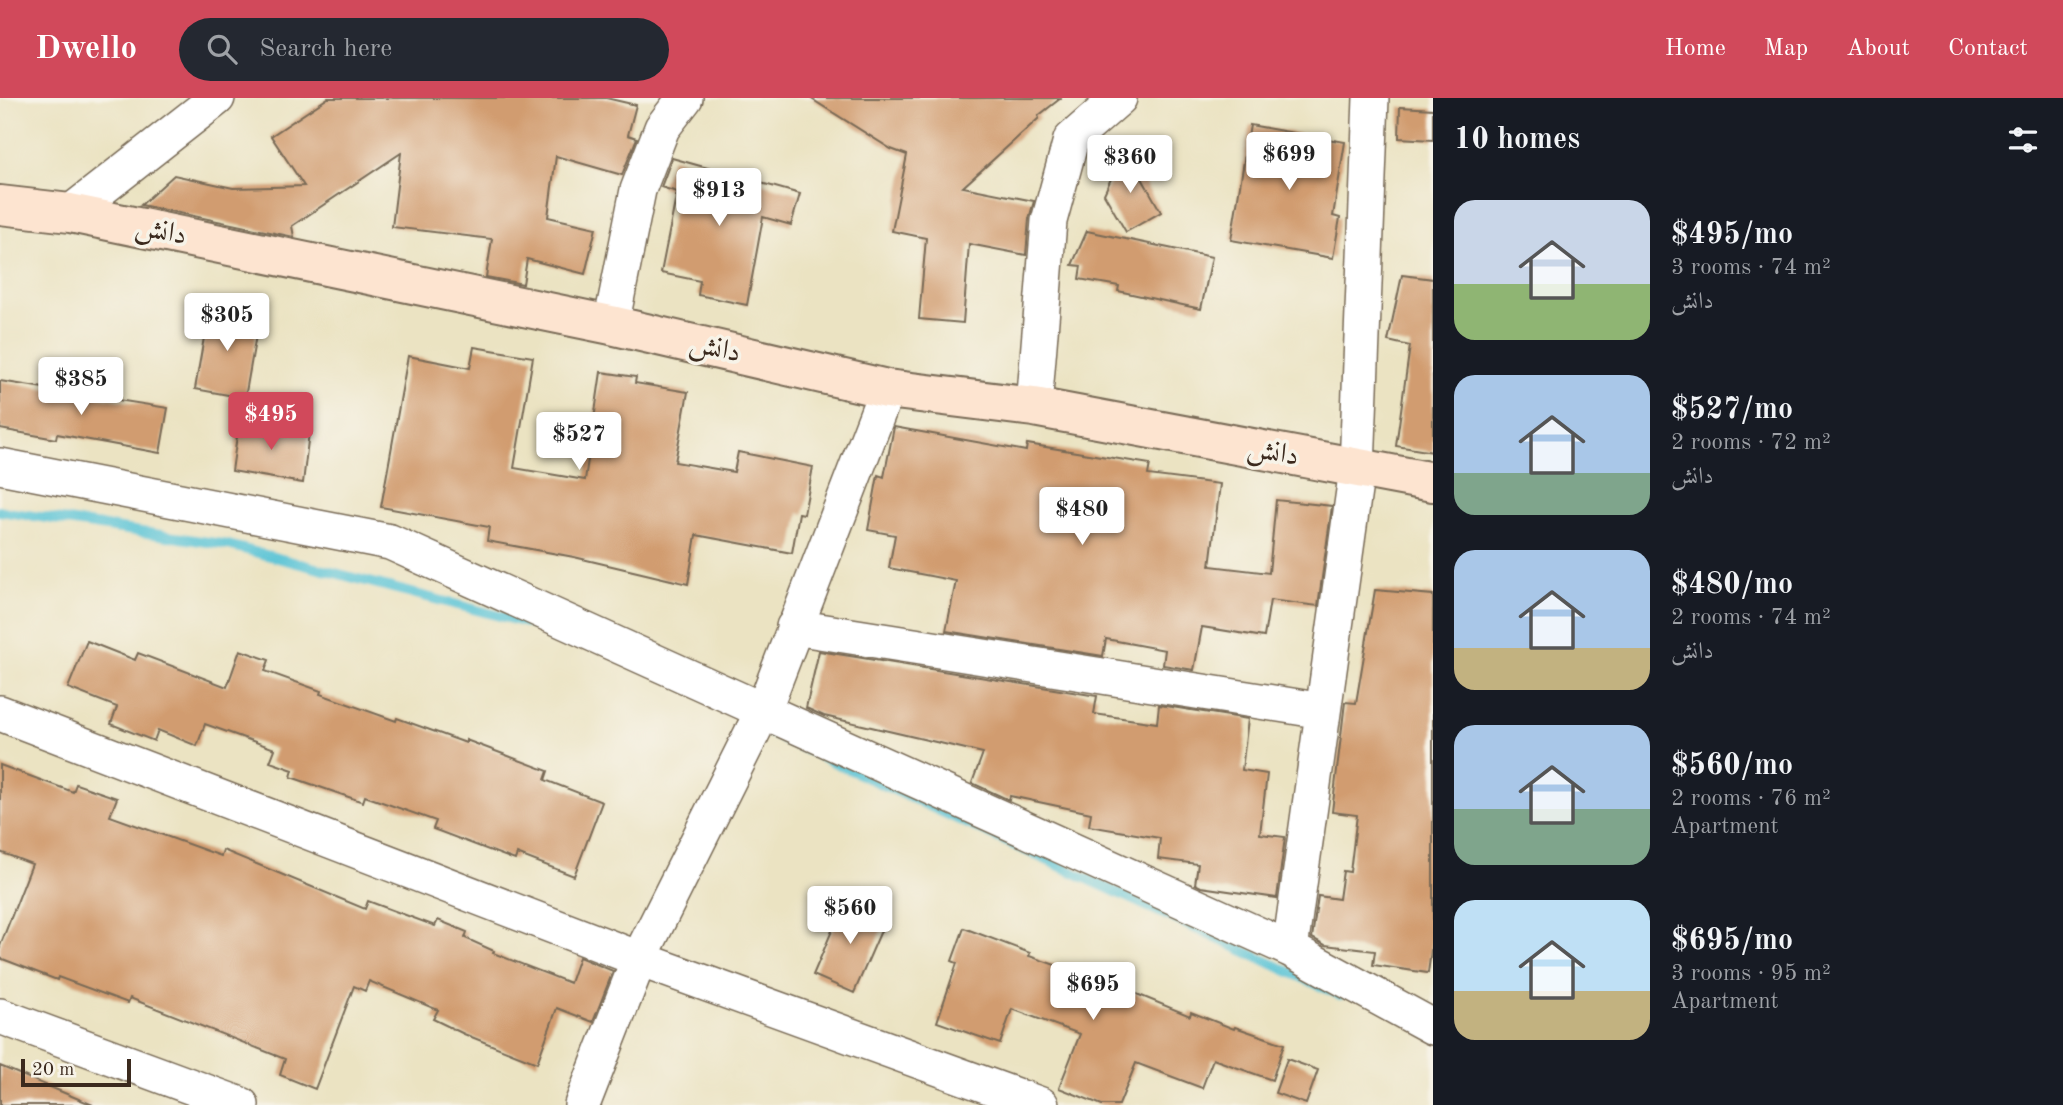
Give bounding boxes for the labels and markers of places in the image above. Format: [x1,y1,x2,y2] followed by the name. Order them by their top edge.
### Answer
[1248,132,1330,192] pin: $699
[1089,136,1171,195] pin: $360
[678,169,760,228] pin: $913
[186,294,268,353] pin: $305
[40,358,122,417] pin: $385
[230,392,312,452] pin: $495
[538,412,620,472] pin: $527
[1041,488,1123,547] pin: $480
[809,886,891,946] pin: $560
[1052,962,1134,1022] pin: $695

